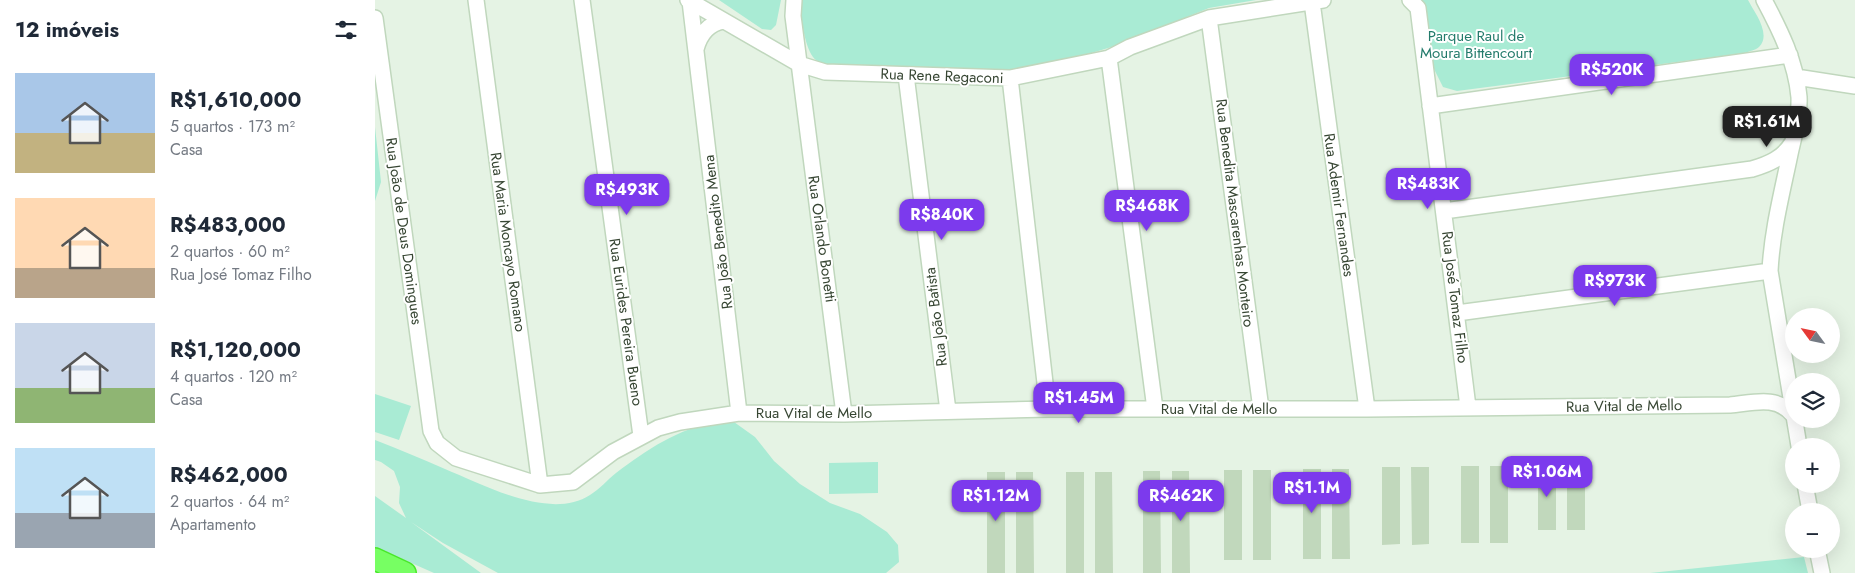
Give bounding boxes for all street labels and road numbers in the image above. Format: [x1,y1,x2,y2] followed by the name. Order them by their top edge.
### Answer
[880,63,1004,89] street label: Rua Rene Regaconi
[1210,98,1260,328] street label: Rua Benedita Mascarenhas Monteiro
[1318,132,1360,278] street label: Rua Ademir Fernandes
[380,136,428,326] street label: Rua João de Deus Domingues
[484,151,532,333] street label: Rua Maria Moncayo Romano
[698,154,738,310] street label: Rua João Benedito Mena
[802,174,842,304] street label: Rua Orlando Bonetti
[1436,230,1474,364] street label: Rua José Tomaz Filho
[603,237,649,407] street label: Rua Eurides Pereira Bueno
[919,266,953,368] street label: Rua João Batista
[1566,394,1682,418] street label: Rua Vital de Mello
[1161,398,1277,420] street label: Rua Vital de Mello
[756,402,872,424] street label: Rua Vital de Mello

